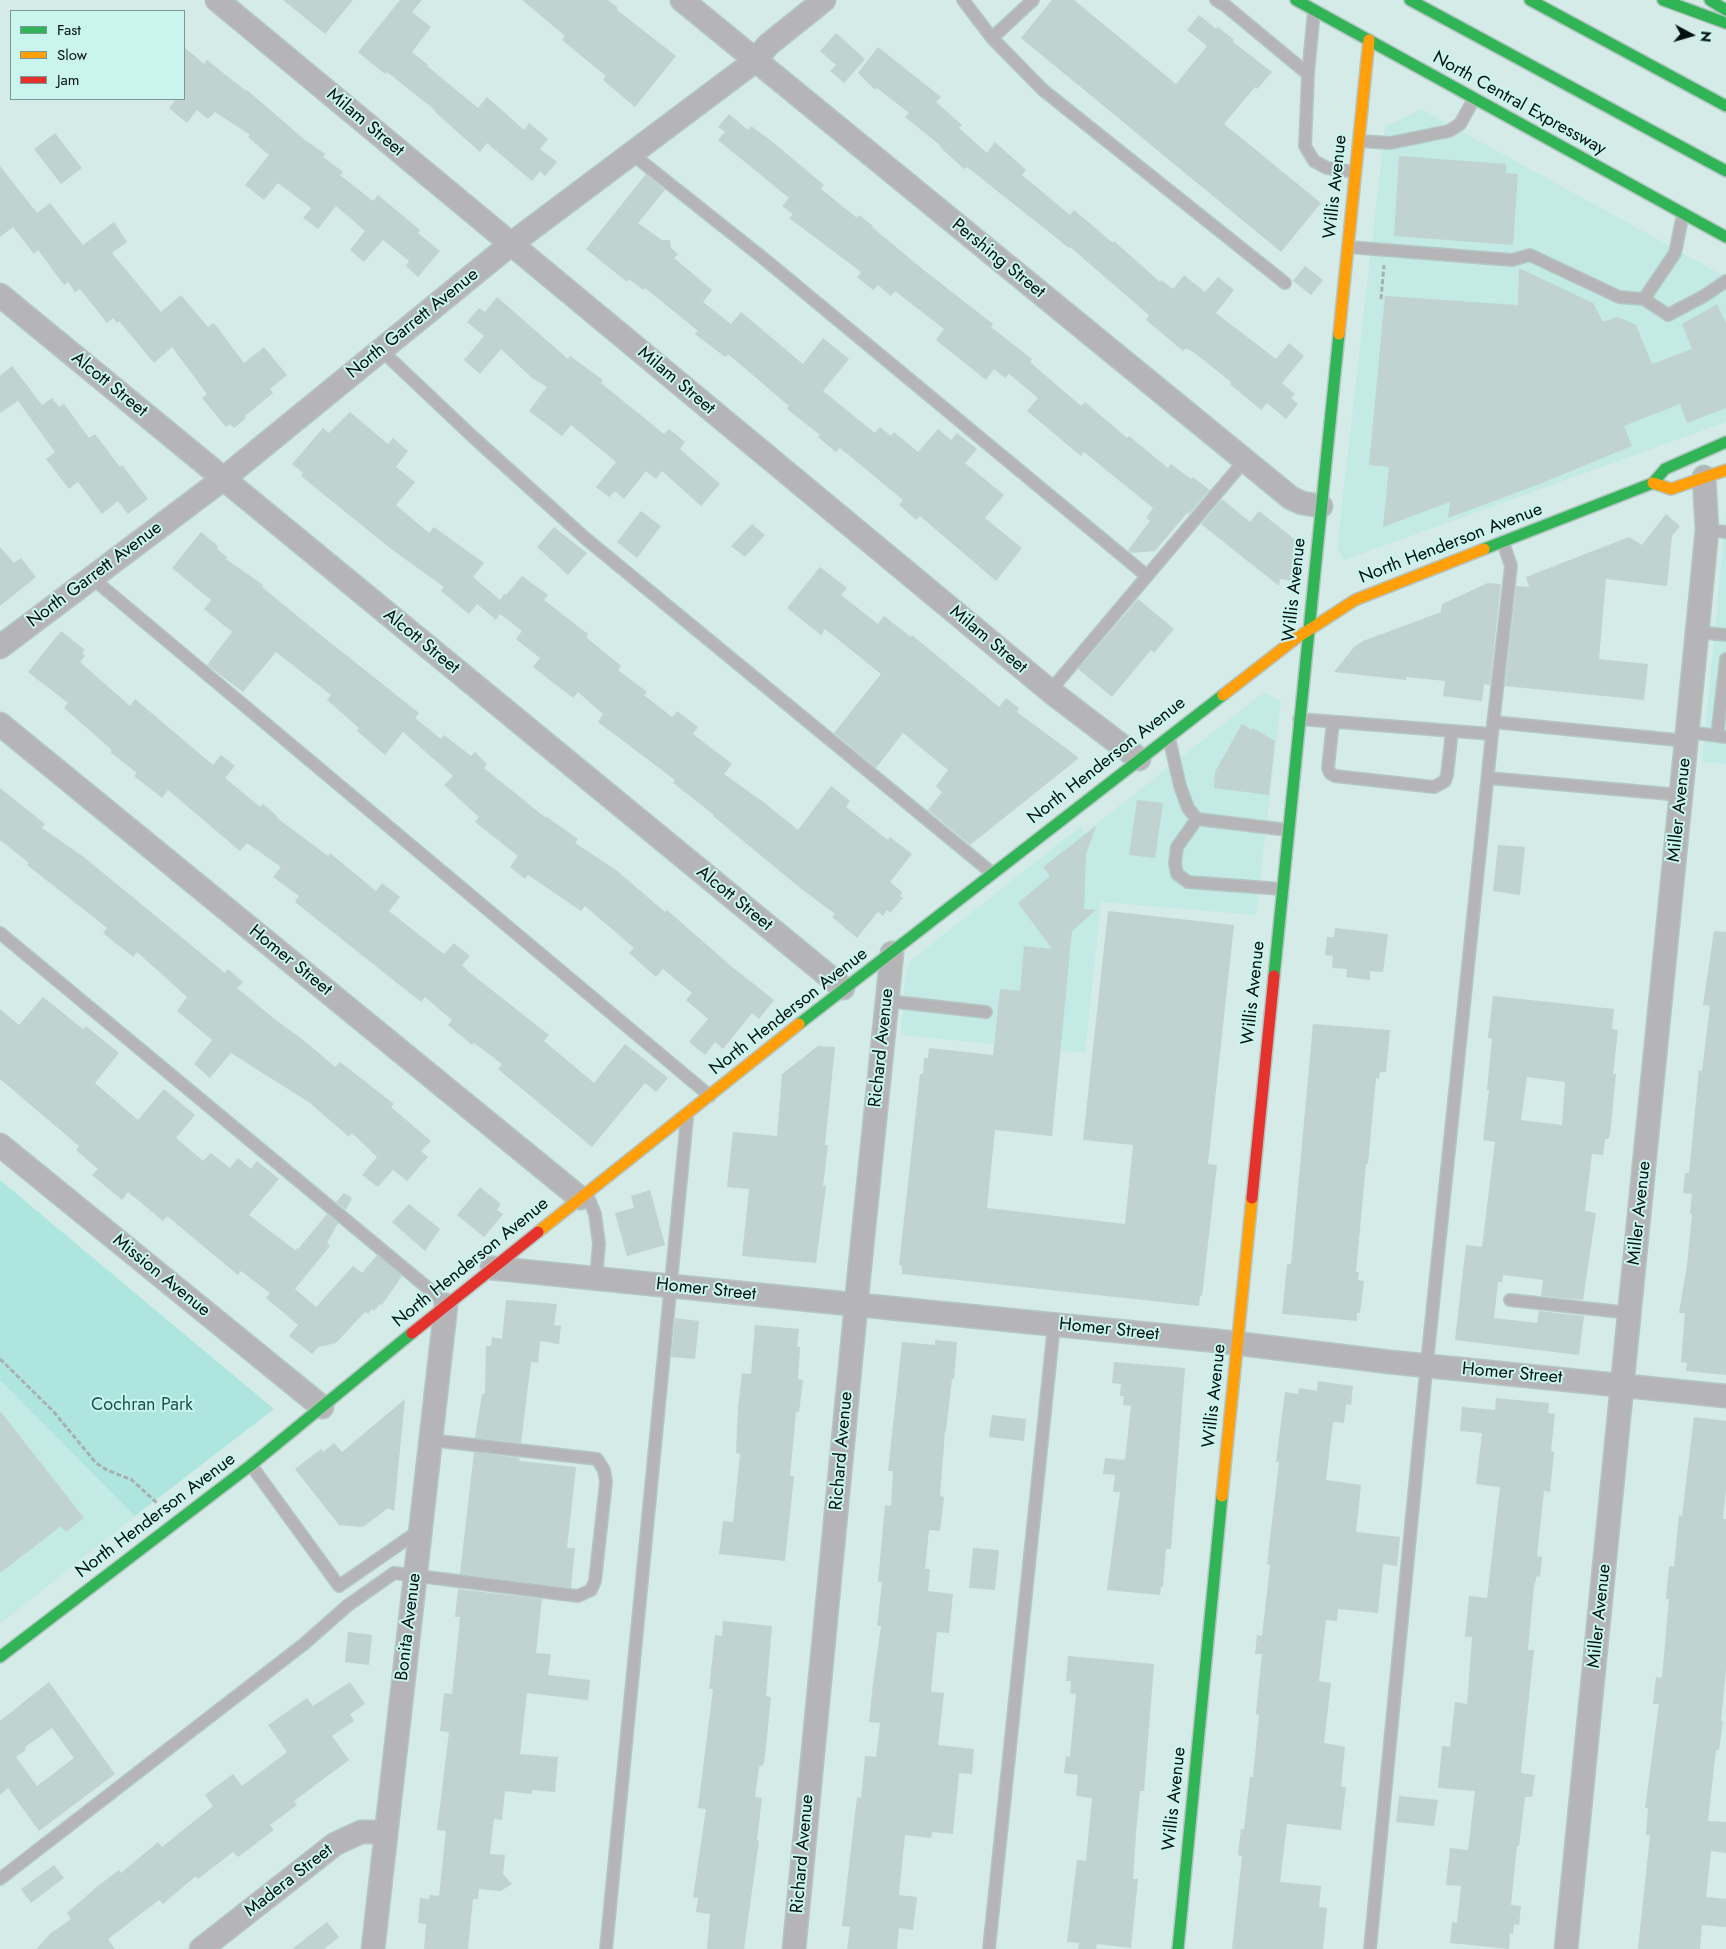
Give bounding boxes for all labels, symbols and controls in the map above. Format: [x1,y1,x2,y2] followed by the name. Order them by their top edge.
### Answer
[10,10,185,100] legend
[1666,10,1716,60] north arrow
[57,19,81,41] text: Fast
[1695,30,1716,43] text: N
[57,44,87,66] text: Slow
[1429,47,1609,161] street label: North Central Expressway
[57,69,80,91] text: Jam
[322,84,408,162] street label: Milam Street
[1320,134,1352,240] street label: Willis Avenue
[947,215,1049,303] street label: Pershing Street
[343,264,483,384] street label: North Garrett Avenue
[633,342,719,420] street label: Milam Street
[67,348,151,422] street label: Alcott Street
[1356,499,1546,589] street label: North Henderson Avenue
[23,517,167,633] street label: North Garrett Avenue
[1279,537,1311,643] street label: Willis Avenue
[945,601,1031,679] street label: Milam Street
[379,605,463,679] street label: Alcott Street
[1024,693,1190,829] street label: North Henderson Avenue
[1664,757,1696,863] street label: Miller Avenue
[692,862,776,936] street label: Alcott Street
[244,921,336,1001] street label: Homer Street
[1238,940,1270,1046] street label: Willis Avenue
[706,944,872,1080] street label: North Henderson Avenue
[865,988,899,1108] street label: Richard Avenue
[1624,1160,1656,1266] street label: Miller Avenue
[389,1193,553,1333] street label: North Henderson Avenue
[108,1230,214,1322] street label: Mission Avenue
[655,1274,757,1306] street label: Homer Street
[1058,1314,1160,1346] street label: Homer Street
[1199,1343,1231,1449] street label: Willis Avenue
[1461,1359,1563,1389] street label: Homer Street
[826,1391,858,1511] street label: Richard Avenue
[91,1395,193,1417] park label: Cochran Park
[72,1449,240,1583] street label: North Henderson Avenue
[1584,1563,1616,1669] street label: Miller Avenue
[392,1572,426,1682] street label: Bonita Avenue
[1159,1746,1191,1852] street label: Willis Avenue
[787,1794,819,1914] street label: Richard Avenue
[241,1840,337,1922] street label: Madera Street

